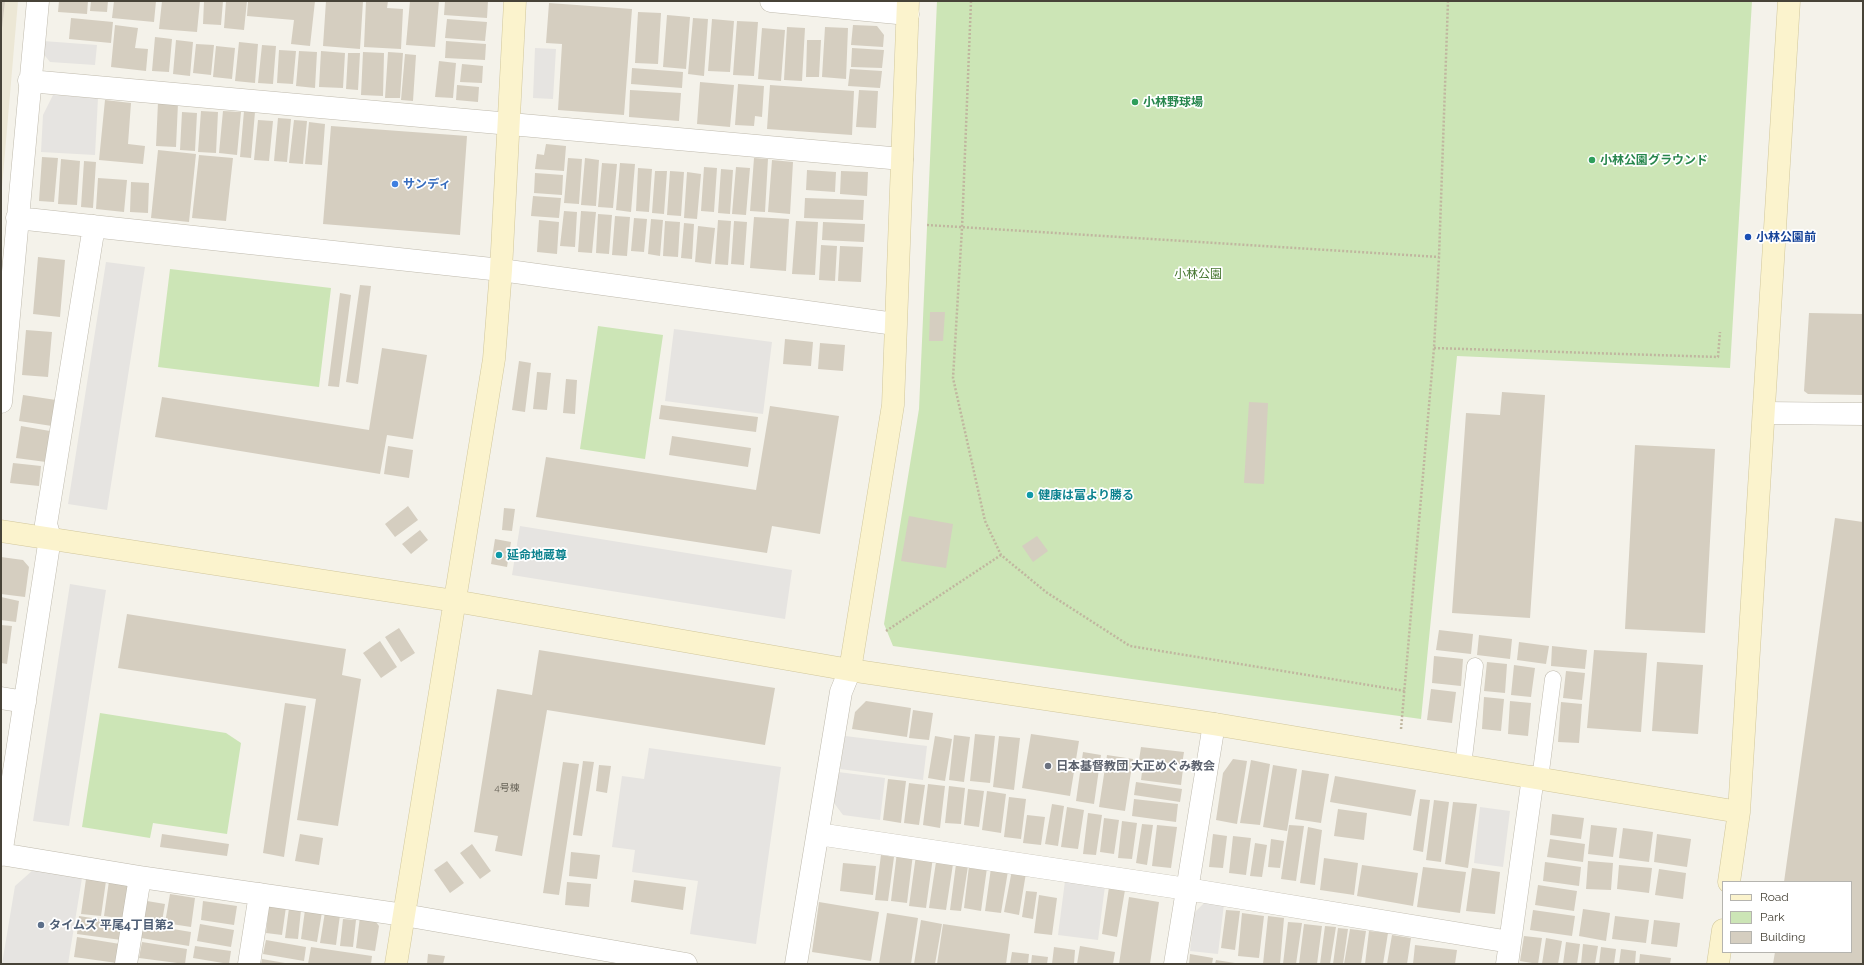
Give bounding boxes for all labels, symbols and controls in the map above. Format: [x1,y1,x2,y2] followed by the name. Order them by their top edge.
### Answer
[1143,95,1203,109] place label: 小林野球場
[1130,97,1140,107] marker: 小林野球場
[1600,153,1708,167] place label: 小林公園グラウンド
[1587,155,1597,165] marker: 小林公園グラウンド
[403,177,451,191] place label: サンディ
[390,179,400,189] marker: サンディ
[1756,230,1816,244] place label: 小林公園前
[1743,232,1753,242] marker: 小林公園前
[1174,267,1222,281] park label: 小林公園
[1038,488,1134,502] place label: 健康は富より勝る
[1025,490,1035,500] marker: 健康は富より勝る
[507,548,567,562] place label: 延命地蔵尊
[494,550,504,560] marker: 延命地蔵尊
[1056,759,1215,773] place label: 日本基督教団 大正めぐみ教会
[1043,761,1053,771] marker: 日本基督教団 大正めぐみ教会
[494,782,520,794] house number: 4号棟
[1722,881,1852,953] legend
[1760,890,1789,904] text: Road
[1760,910,1785,924] text: Park
[49,918,173,932] place label: タイムズ 平尾4丁目第2
[36,920,46,930] marker: タイムズ 平尾4丁目第2
[1760,930,1806,944] text: Building

